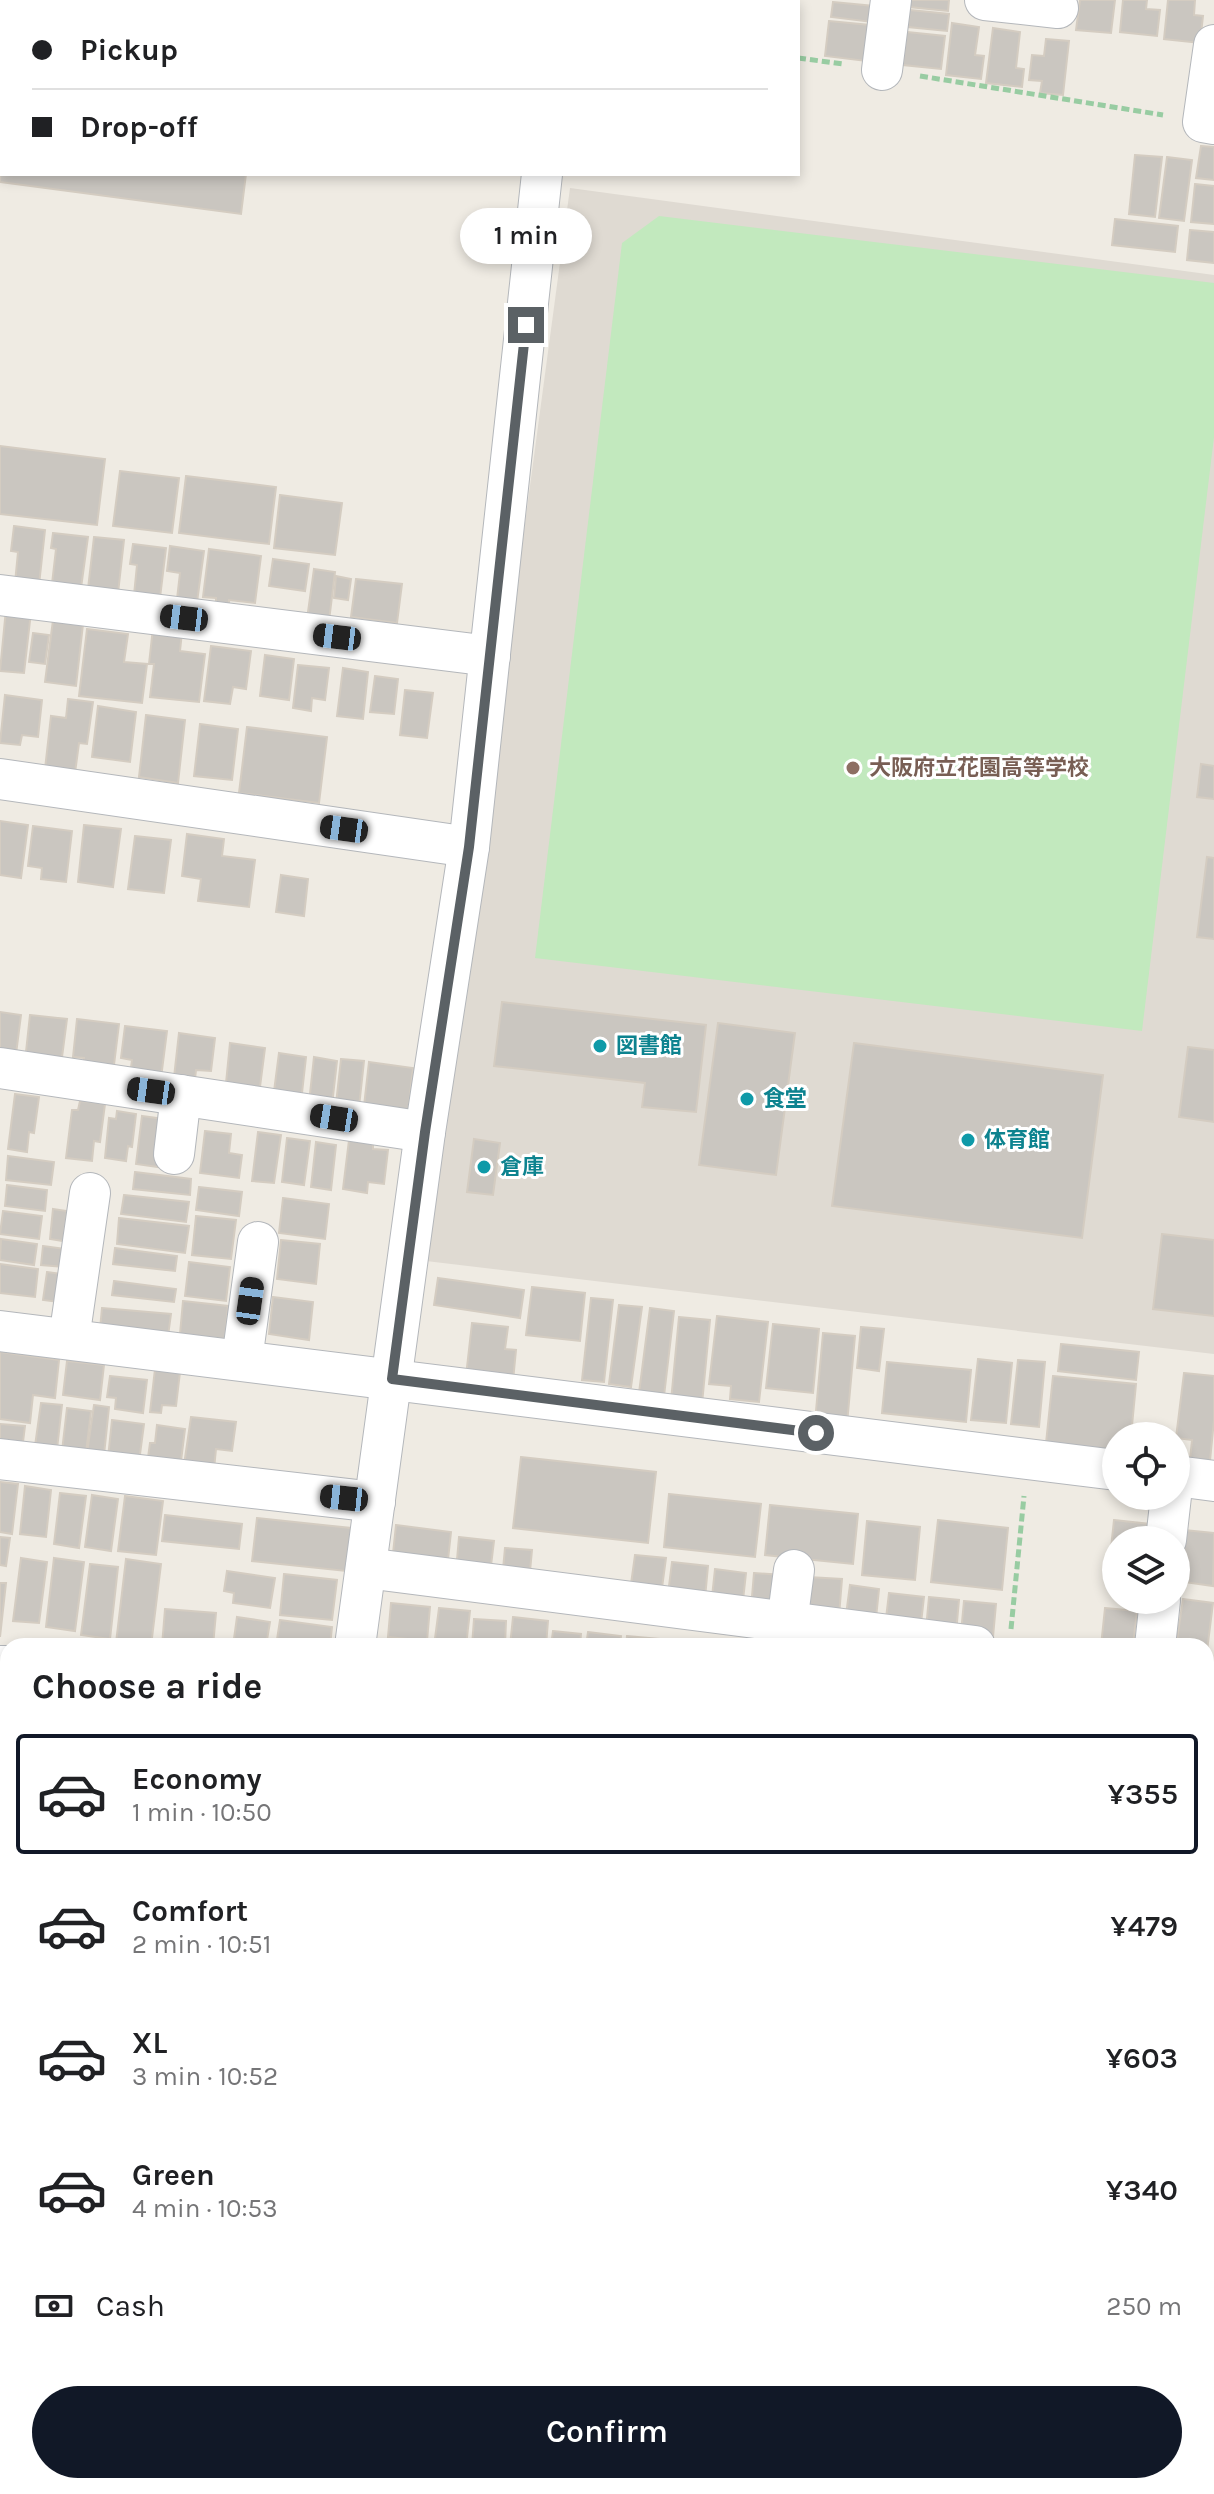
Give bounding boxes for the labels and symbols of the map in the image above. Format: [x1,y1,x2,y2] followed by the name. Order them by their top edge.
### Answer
[460,209,592,265] callout: 1 min
[508,307,544,343] route end
[159,603,209,633] car
[312,622,362,652] car
[869,755,1089,781] place label: 大阪府立花園高等学校
[844,759,862,777] marker: 大阪府立花園高等学校
[319,814,369,844] car
[616,1033,682,1059] place label: 図書館
[591,1037,609,1055] marker: 図書館
[126,1076,176,1106] car
[763,1086,807,1112] place label: 食堂
[738,1090,756,1108] marker: 食堂
[308,1102,360,1134] car
[984,1127,1050,1153] place label: 体育館
[959,1131,977,1149] marker: 体育館
[500,1154,544,1180] place label: 倉庫
[475,1158,493,1176] marker: 倉庫
[235,1276,265,1326] car
[798,1415,834,1451] route start
[319,1484,369,1512] car

